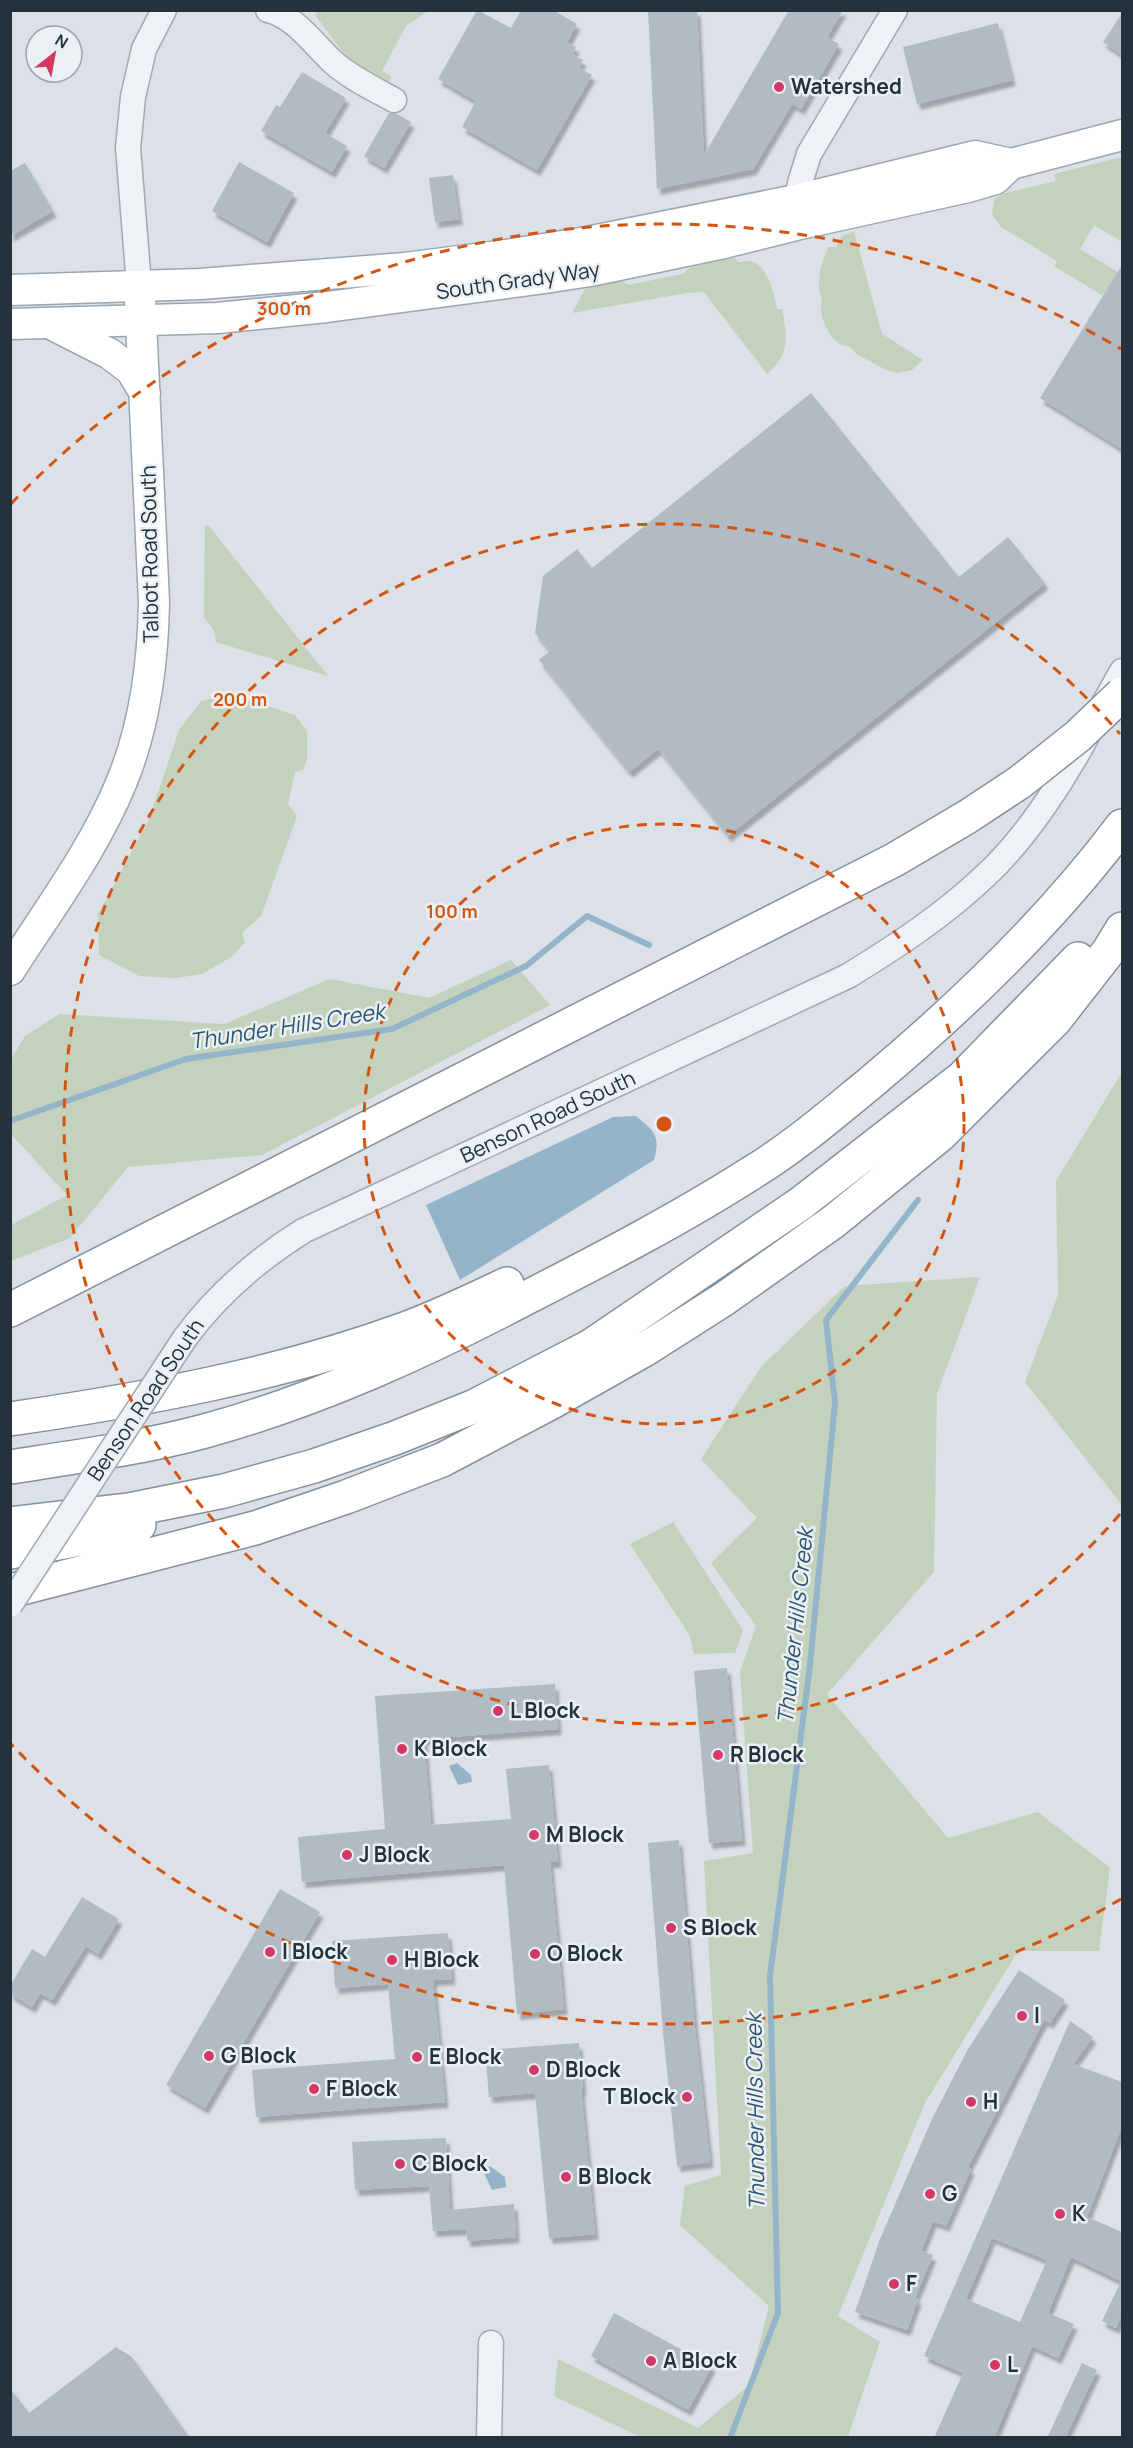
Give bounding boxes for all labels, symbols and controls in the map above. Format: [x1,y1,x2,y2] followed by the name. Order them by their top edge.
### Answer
[24,24,84,84] north arrow
[51,29,72,54] text: N
[791,72,902,100] place label: Watershed
[772,80,786,94] marker: Watershed
[434,255,602,305] street label: South Grady Way
[257,296,311,320] text: 300 m
[133,465,165,643] street label: Talbot Road South
[213,687,267,711] text: 200 m
[426,899,478,923] text: 100 m
[187,995,390,1056] water label: Thunder Hills Creek
[456,1063,640,1169] street label: Benson Road South
[654,1114,674,1134] centre of rings
[80,1313,210,1486] street label: Benson Road South
[770,1523,821,1726] water label: Thunder Hills Creek
[510,1696,581,1724] place label: L Block
[491,1704,505,1718] marker: L Block
[414,1734,488,1762] place label: K Block
[730,1740,804,1768] place label: R Block
[395,1742,409,1756] marker: K Block
[711,1748,725,1762] marker: R Block
[546,1820,624,1848] place label: M Block
[527,1828,541,1842] marker: M Block
[359,1840,430,1868] place label: J Block
[340,1848,354,1862] marker: J Block
[683,1913,757,1941] place label: S Block
[664,1921,678,1935] marker: S Block
[282,1937,348,1965] place label: I Block
[547,1939,623,1967] place label: O Block
[263,1945,277,1959] marker: I Block
[404,1945,480,1973] place label: H Block
[528,1947,542,1961] marker: O Block
[385,1953,399,1967] marker: H Block
[1034,2001,1040,2029] place label: I
[1015,2009,1029,2023] marker: I
[738,2010,772,2211] water label: Thunder Hills Creek
[221,2041,297,2069] place label: G Block
[429,2042,502,2070] place label: E Block
[202,2049,216,2063] marker: G Block
[410,2050,424,2064] marker: E Block
[546,2055,621,2083] place label: D Block
[527,2063,541,2077] marker: D Block
[326,2074,397,2102] place label: F Block
[307,2082,321,2096] marker: F Block
[603,2082,676,2110] place label: T Block
[983,2087,998,2115] place label: H
[680,2090,694,2104] marker: T Block
[964,2095,978,2109] marker: H
[412,2149,488,2177] place label: C Block
[393,2157,407,2171] marker: C Block
[578,2162,652,2190] place label: B Block
[559,2170,573,2184] marker: B Block
[942,2179,957,2207] place label: G
[923,2187,937,2201] marker: G
[1072,2199,1086,2227] place label: K
[1053,2207,1067,2221] marker: K
[906,2269,917,2297] place label: F
[887,2277,901,2291] marker: F
[663,2346,737,2374] place label: A Block
[1007,2350,1018,2378] place label: L
[644,2354,658,2368] marker: A Block
[988,2358,1002,2372] marker: L

